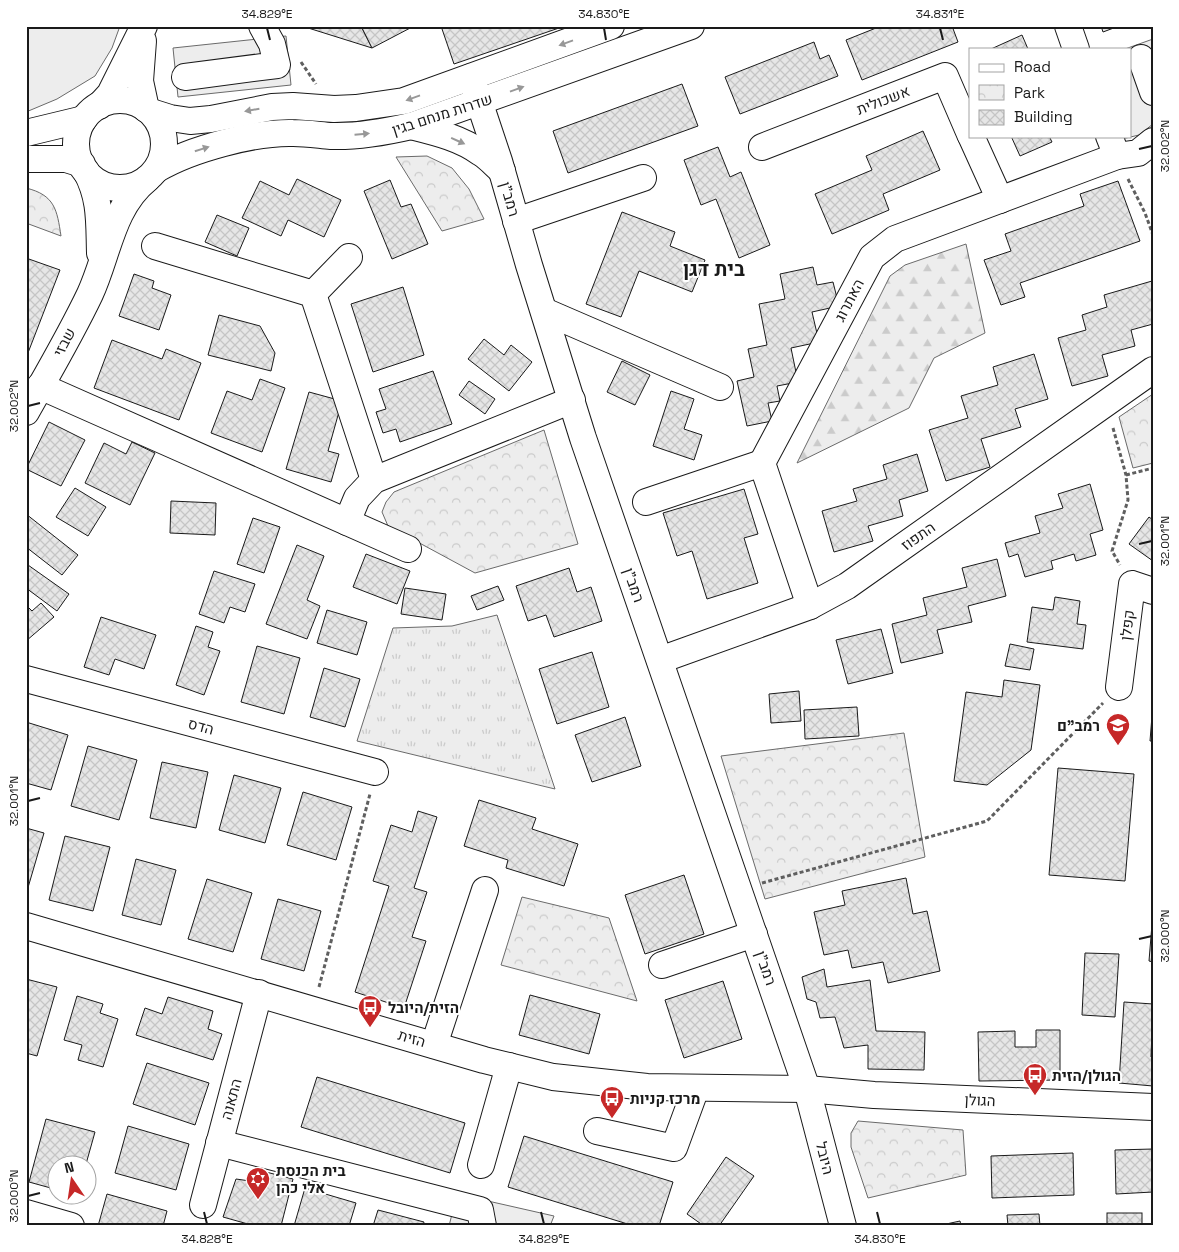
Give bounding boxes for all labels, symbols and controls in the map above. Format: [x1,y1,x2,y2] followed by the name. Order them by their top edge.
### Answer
[241,6,293,22] text: 34.829°E
[578,6,630,22] text: 34.830°E
[916,6,965,22] text: 34.831°E
[558,40,573,47] one-way arrow
[969,48,1132,138] legend
[1014,57,1051,76] text: Road
[854,81,912,119] street label: אשכולית
[1014,83,1045,102] text: Park
[510,84,525,92] one-way arrow
[389,89,495,139] street label: שדרות מנחם בגין
[405,95,420,102] one-way arrow
[243,107,259,115] one-way arrow
[1014,107,1073,126] text: Building
[1157,120,1173,172] text: 32.002°N
[354,130,370,138] one-way arrow
[451,137,465,145] one-way arrow
[194,145,209,153] one-way arrow
[496,179,524,219] street label: רמב"ן
[683,256,745,282] district label: בית דגן
[830,275,868,325] street label: האתרוג
[49,324,79,360] street label: שבזי
[6,380,22,432] text: 32.002°N
[1157,516,1173,566] text: 32.001°N
[897,518,939,554] street label: התפוז
[619,565,649,605] street label: רמב"ן
[1116,609,1138,641] street label: קפלן
[1105,712,1131,746] school or university icon: רמב"ם
[186,713,216,739] street label: הדס
[1057,716,1100,735] place label: רמב"ם
[6,776,22,826] text: 32.001°N
[1157,910,1173,962] text: 32.000°N
[751,948,781,988] street label: רמב"ן
[357,994,383,1028] bus stop icon: הזית/היובל
[388,998,459,1017] place label: הזית/היובל
[396,1025,428,1051] street label: הזית
[1022,1062,1048,1096] bus stop icon: הגולן/הזית
[1052,1066,1121,1085] place label: הגולן/הזית
[216,1076,246,1122] street label: התאנה
[599,1085,625,1119] bus stop icon: מרכז קניות
[630,1089,700,1108] place label: מרכז קניות
[964,1090,996,1110] street label: הגולן
[812,1140,838,1176] street label: היובל
[48,1154,98,1204] north arrow
[62,1158,76,1177] text: N
[276,1161,346,1197] place label: בית הכנסת אלי כהן
[245,1166,271,1200] synagogue icon: בית הכנסת אלי כהן
[6,1170,22,1222] text: 32.000°N
[181,1231,233,1247] text: 34.828°E
[518,1231,570,1247] text: 34.829°E
[854,1231,906,1247] text: 34.830°E

